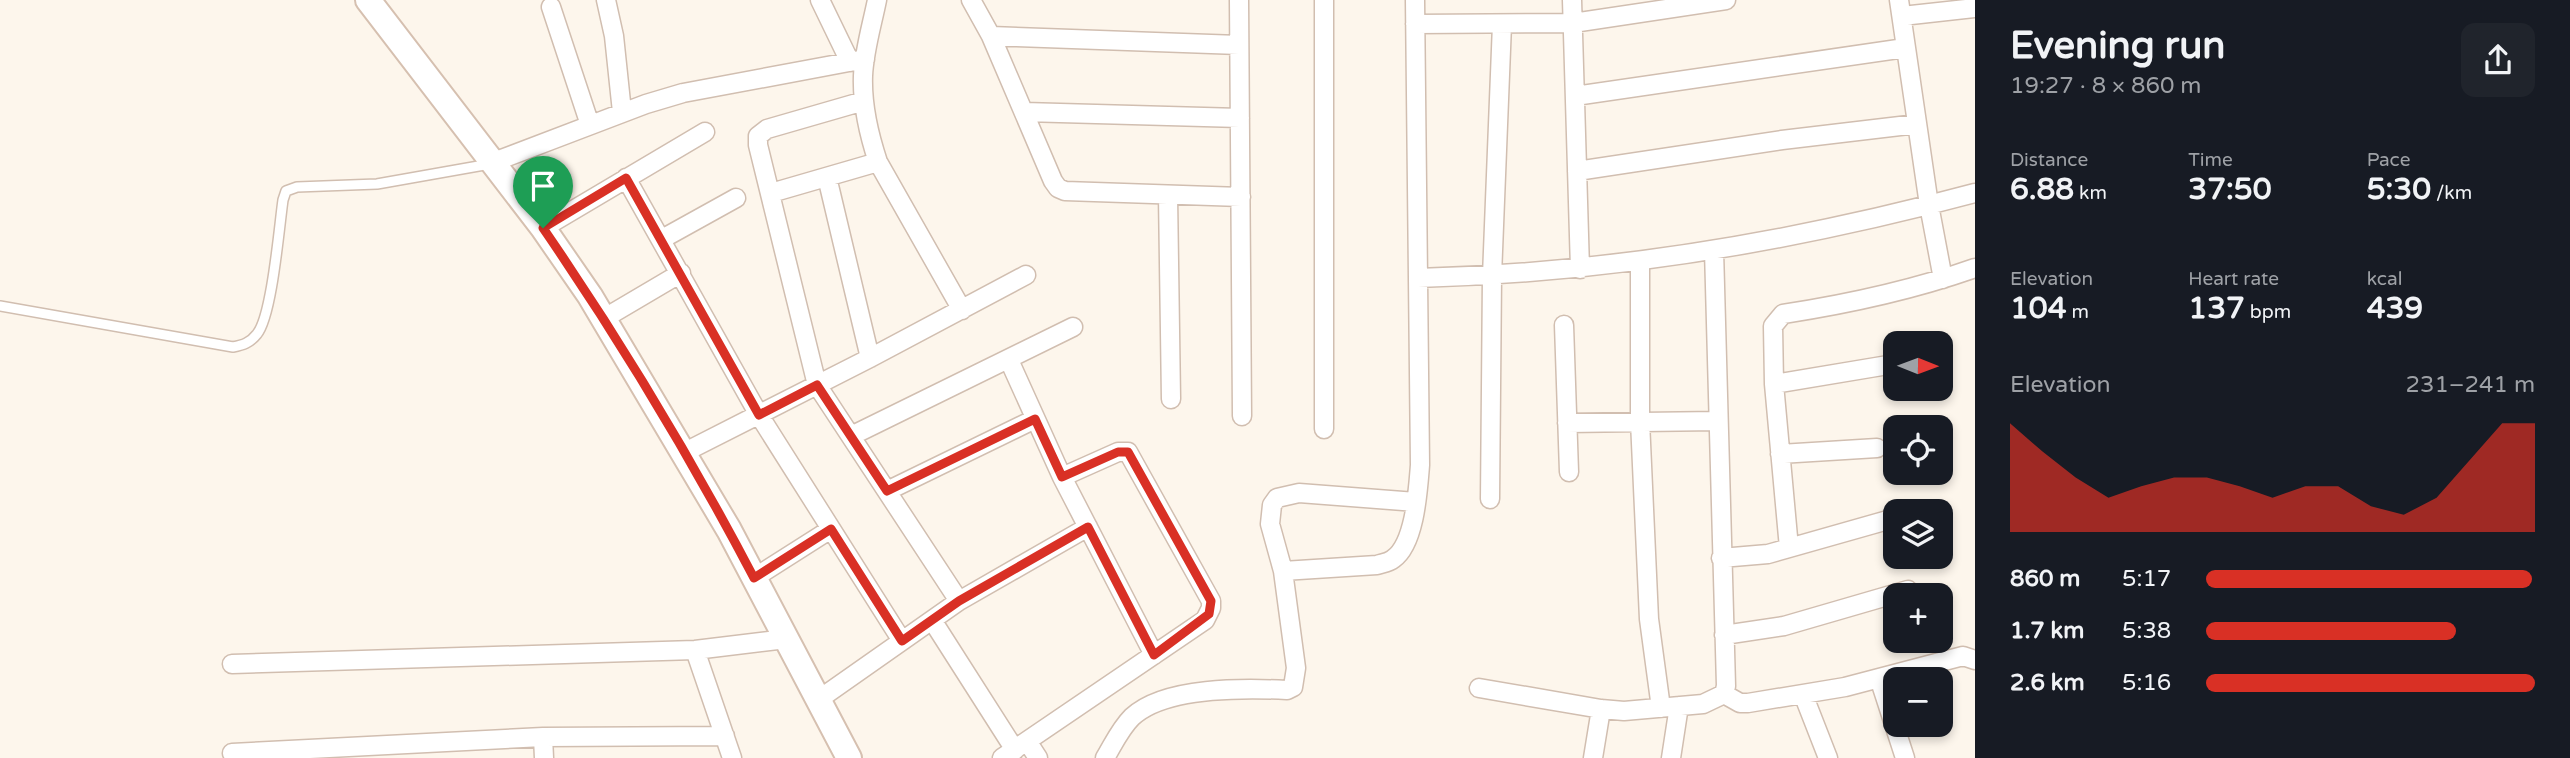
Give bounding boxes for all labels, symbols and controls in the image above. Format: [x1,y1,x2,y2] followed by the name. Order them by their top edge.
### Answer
[2010,23,2225,69] text: Evening run
[2461,23,2535,97] button: share
[2010,72,2201,100] text: 19:27 · 8 × 860 m
[2010,149,2088,171] text: Distance
[2188,149,2233,171] text: Time
[2367,149,2410,171] text: Pace
[513,156,573,228] pin
[524,167,562,205] icon: arrive
[2010,171,2074,208] text: 6.88
[2188,171,2272,208] text: 37:50
[2367,171,2431,208] text: 5:30
[2074,182,2107,204] text: km
[2431,182,2472,204] text: /km
[2010,268,2093,290] text: Elevation
[2188,268,2279,290] text: Heart rate
[2367,268,2402,290] text: kcal
[2010,290,2067,327] text: 104
[2188,290,2245,327] text: 137
[2367,290,2423,327] text: 439
[2067,301,2089,323] text: m
[2245,301,2291,323] text: bpm
[1883,331,1953,401] north arrow
[1883,331,1953,737] map controls
[2010,371,2111,399] text: Elevation
[2406,371,2535,399] text: 231–241 m
[1883,415,1953,485] button: locate
[1883,499,1953,569] button: layers
[2010,565,2080,593] text: 860 m
[2122,565,2171,593] text: 5:17
[1883,583,1953,653] button: +
[2010,617,2084,645] text: 1.7 km
[2122,617,2171,645] text: 5:38
[1883,667,1953,737] button: −
[2010,669,2085,697] text: 2.6 km
[2122,669,2171,697] text: 5:16

